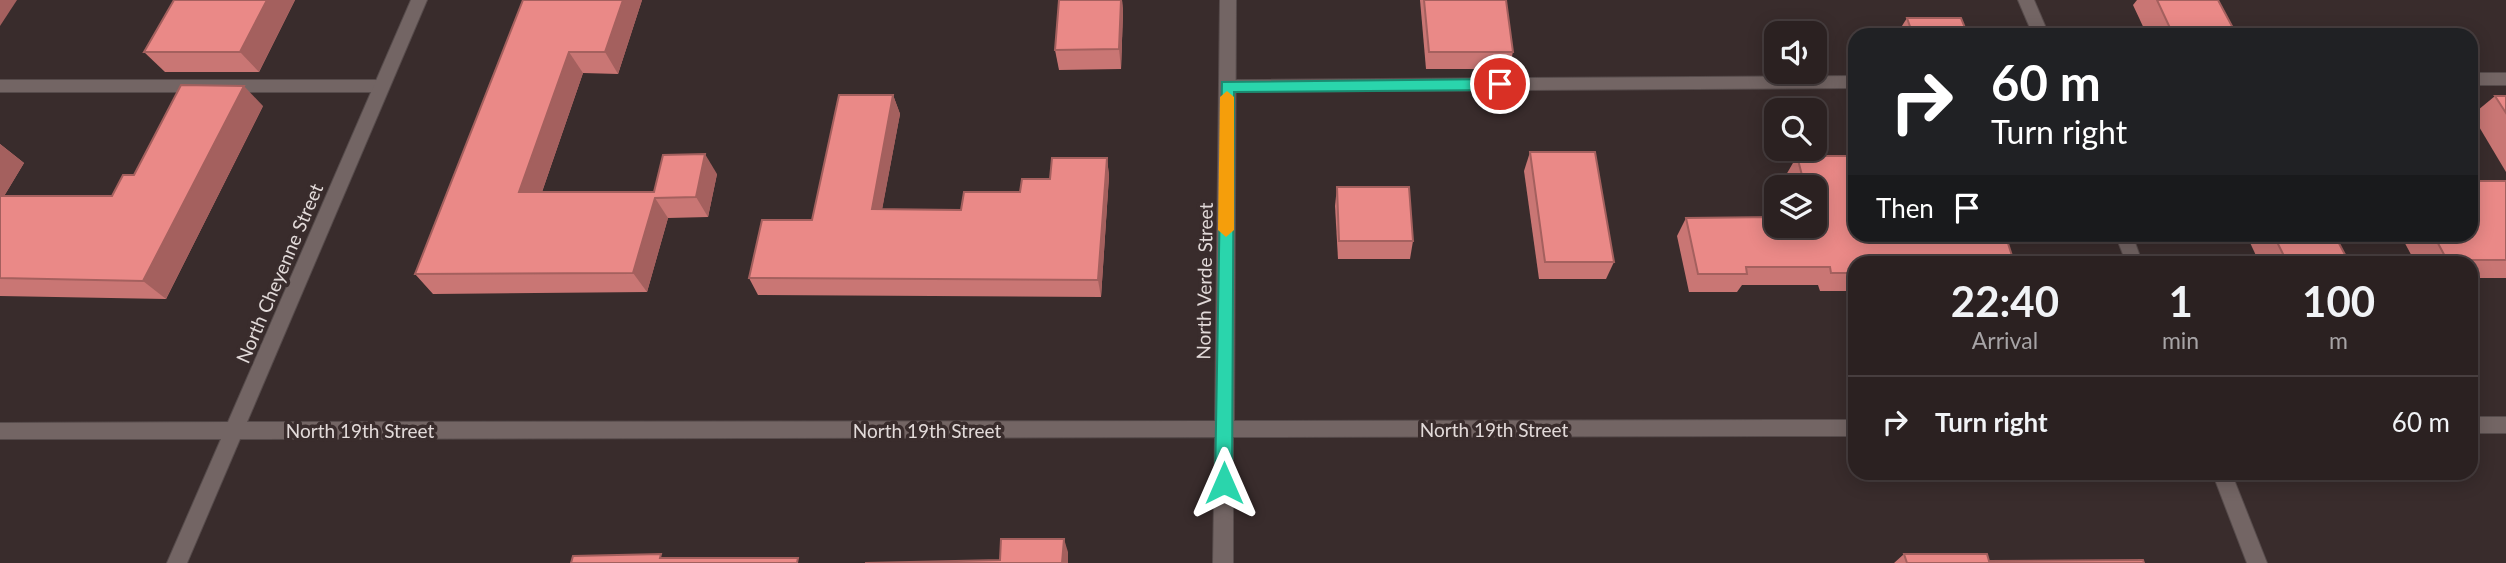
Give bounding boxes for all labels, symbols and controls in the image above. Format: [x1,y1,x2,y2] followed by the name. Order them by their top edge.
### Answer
[1764,21,1827,238] map controls
[1764,21,1827,84] button: sound
[1991,53,2101,111] text: 60 m
[1470,54,1530,114] pin
[1876,56,1967,147] icon: right
[1481,65,1519,103] icon: arrive
[1764,98,1827,161] button: search
[1991,112,2127,151] text: Turn right
[1764,175,1827,238] button: layers
[231,180,327,366] street label: North Cheyenne Street
[1948,189,1986,227] icon: arrive
[1876,192,1934,224] text: Then
[1191,202,1217,360] street label: North Verde Street
[1951,276,2059,326] text: 22:40
[2168,276,2193,326] text: 1
[2302,276,2375,326] text: 100
[1972,326,2038,354] text: Arrival
[2162,326,2199,354] text: min
[2329,326,2348,354] text: m
[1876,403,1914,441] icon: right
[1935,406,2048,438] text: Turn right
[2392,406,2450,438] text: 60 m
[1420,418,1568,441] street label: North 19th Street
[286,419,434,442] street label: North 19th Street
[853,419,1001,442] street label: North 19th Street
[1187,446,1261,520] position arrow

